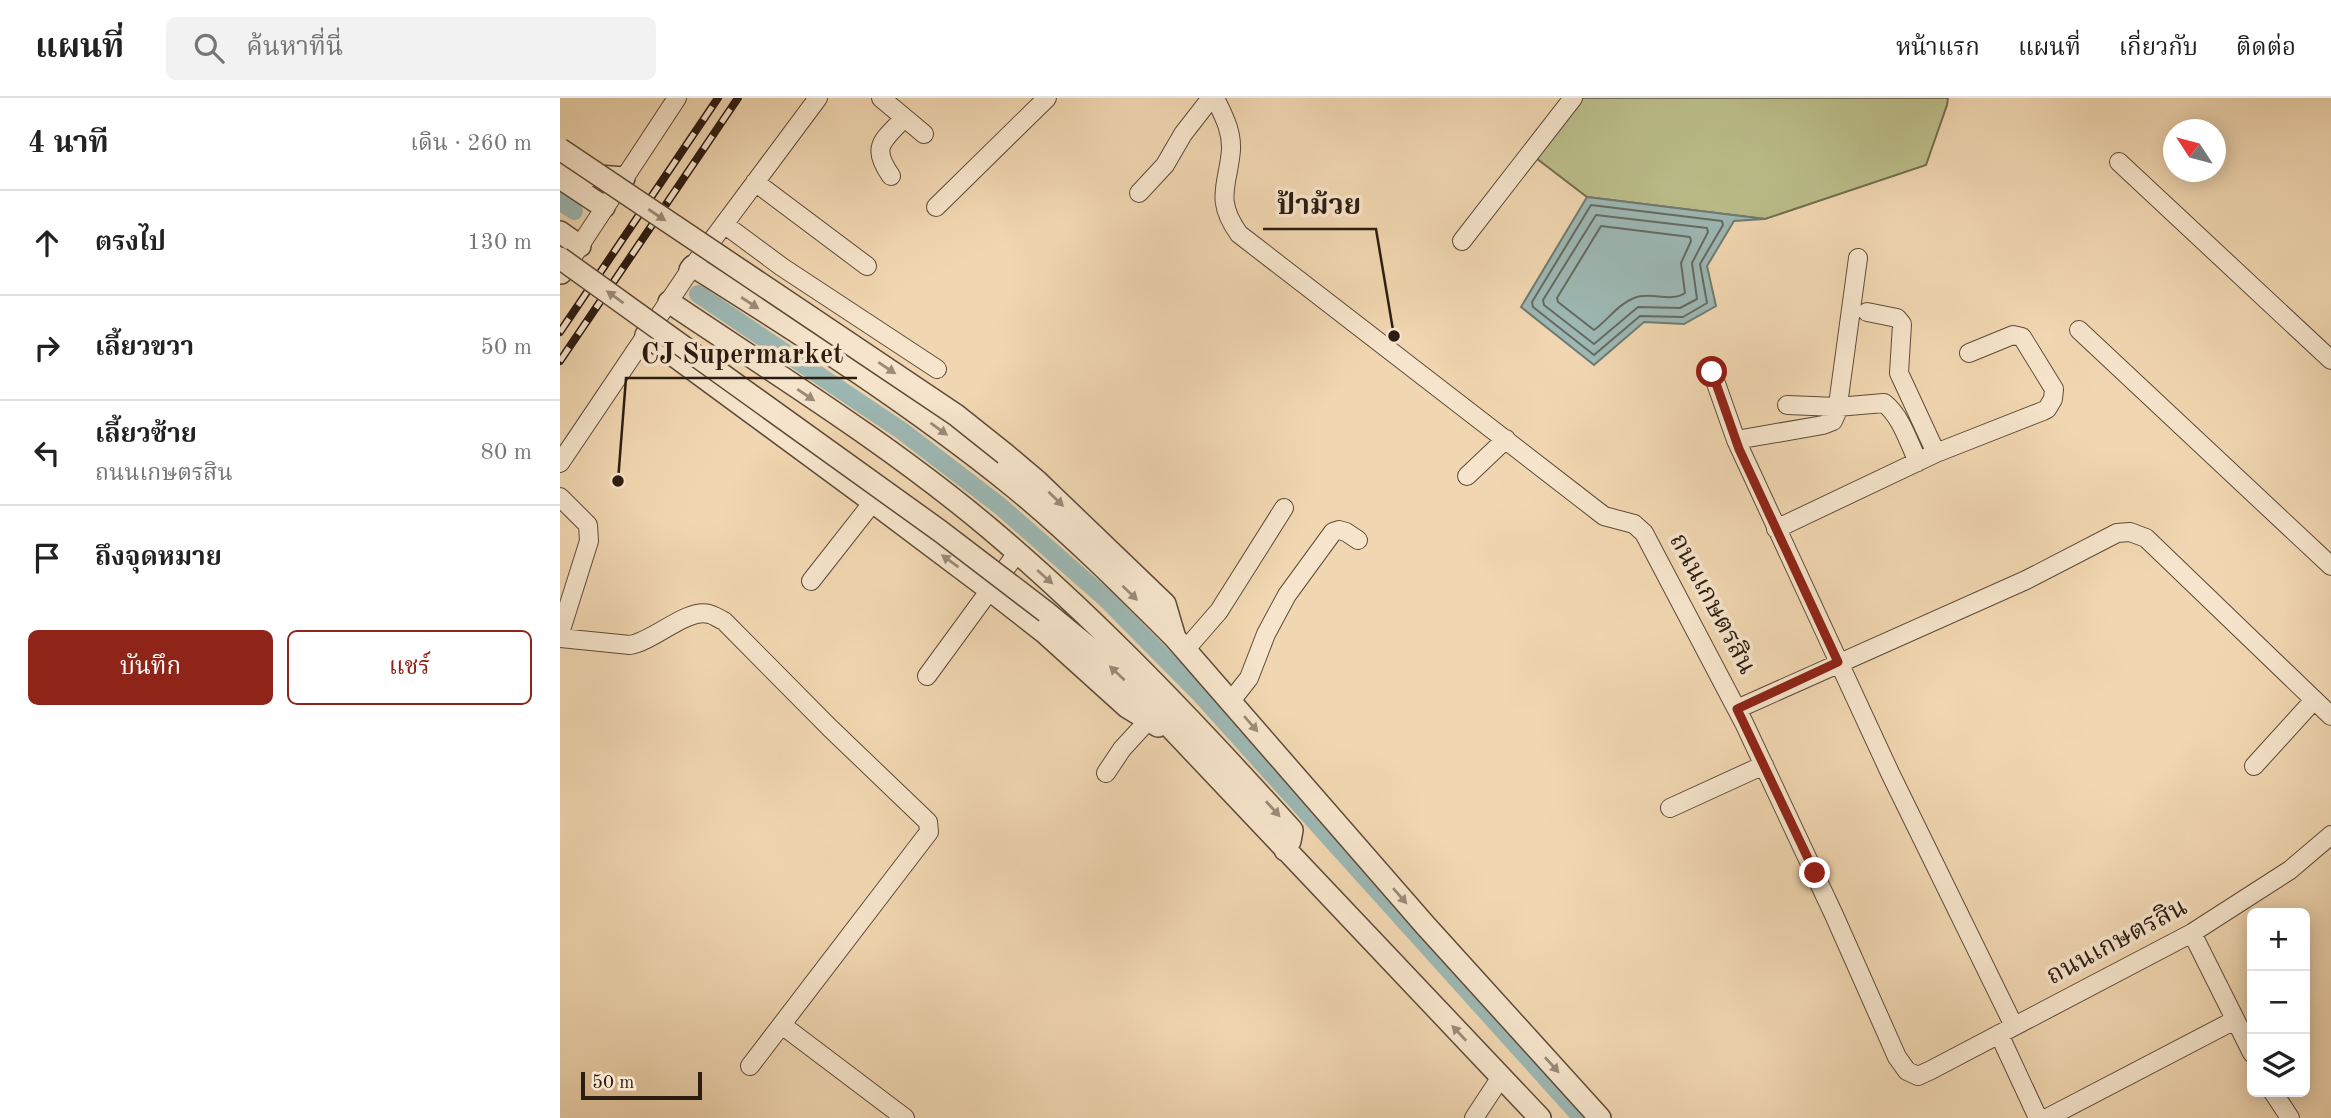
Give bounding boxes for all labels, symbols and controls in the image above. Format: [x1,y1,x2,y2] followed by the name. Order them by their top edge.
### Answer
[166,17,656,80] search box
[190,29,228,67] icon: search
[35,32,124,65] text: แผนที่
[246,35,343,61] text: ค้นหาที่นี่
[1896,37,1980,61] text: หน้าแรก
[2018,37,2081,61] text: แผนที่
[2119,37,2198,61] text: เกี่ยวกับ
[2236,37,2296,61] text: ติดต่อ
[2163,119,2226,182] north arrow
[28,129,109,159] text: 4 นาที
[410,132,532,155] text: เดิน · 260 m
[1263,180,1376,229] callout: ป้าม้วย
[1277,189,1361,221] text: ป้าม้วย
[648,208,666,222] one-way arrow
[28,224,66,262] icon: ahead
[95,230,166,256] text: ตรงไป
[467,231,532,254] text: 130 m
[606,290,624,304] one-way arrow
[740,296,760,309] one-way arrow
[28,329,66,367] icon: right
[626,329,857,378] callout: CJ Supermarket
[95,335,194,361] text: เลี้ยวขวา
[481,336,532,359] text: 50 m
[641,342,843,370] text: CJ Supermarket
[1696,356,1727,387] route start
[878,361,896,375] one-way arrow
[797,388,815,402] one-way arrow
[95,422,197,448] text: เลี้ยวซ้าย
[930,422,948,436] one-way arrow
[28,434,66,472] icon: left
[481,441,532,464] text: 80 m
[95,462,233,485] text: ถนนเกษตรสิน
[1047,491,1064,507] one-way arrow
[1664,528,1762,679] street label: ถนนเกษตรสิน
[28,539,66,577] icon: arrive
[95,545,222,571] text: ถึงจุดหมาย
[941,555,959,569] one-way arrow
[1036,569,1053,585] one-way arrow
[1121,585,1138,601] one-way arrow
[28,630,273,705] button: บันทึก
[287,630,532,705] button: แชร์
[1109,665,1126,681] one-way arrow
[1243,715,1258,732] one-way arrow
[1265,800,1281,818] one-way arrow
[1799,857,1830,888] route end
[1392,887,1407,904] one-way arrow
[2041,892,2192,990] street label: ถนนเกษตรสิน
[2247,908,2310,1097] map controls
[2247,908,2310,971] button: +
[2247,971,2310,1034] button: −
[1452,1025,1468,1042] one-way arrow
[2247,1034,2310,1097] button: layers
[1544,1056,1560,1074] one-way arrow
[581,1069,702,1101] scale bar
[592,1074,634,1093] text: 50 m

